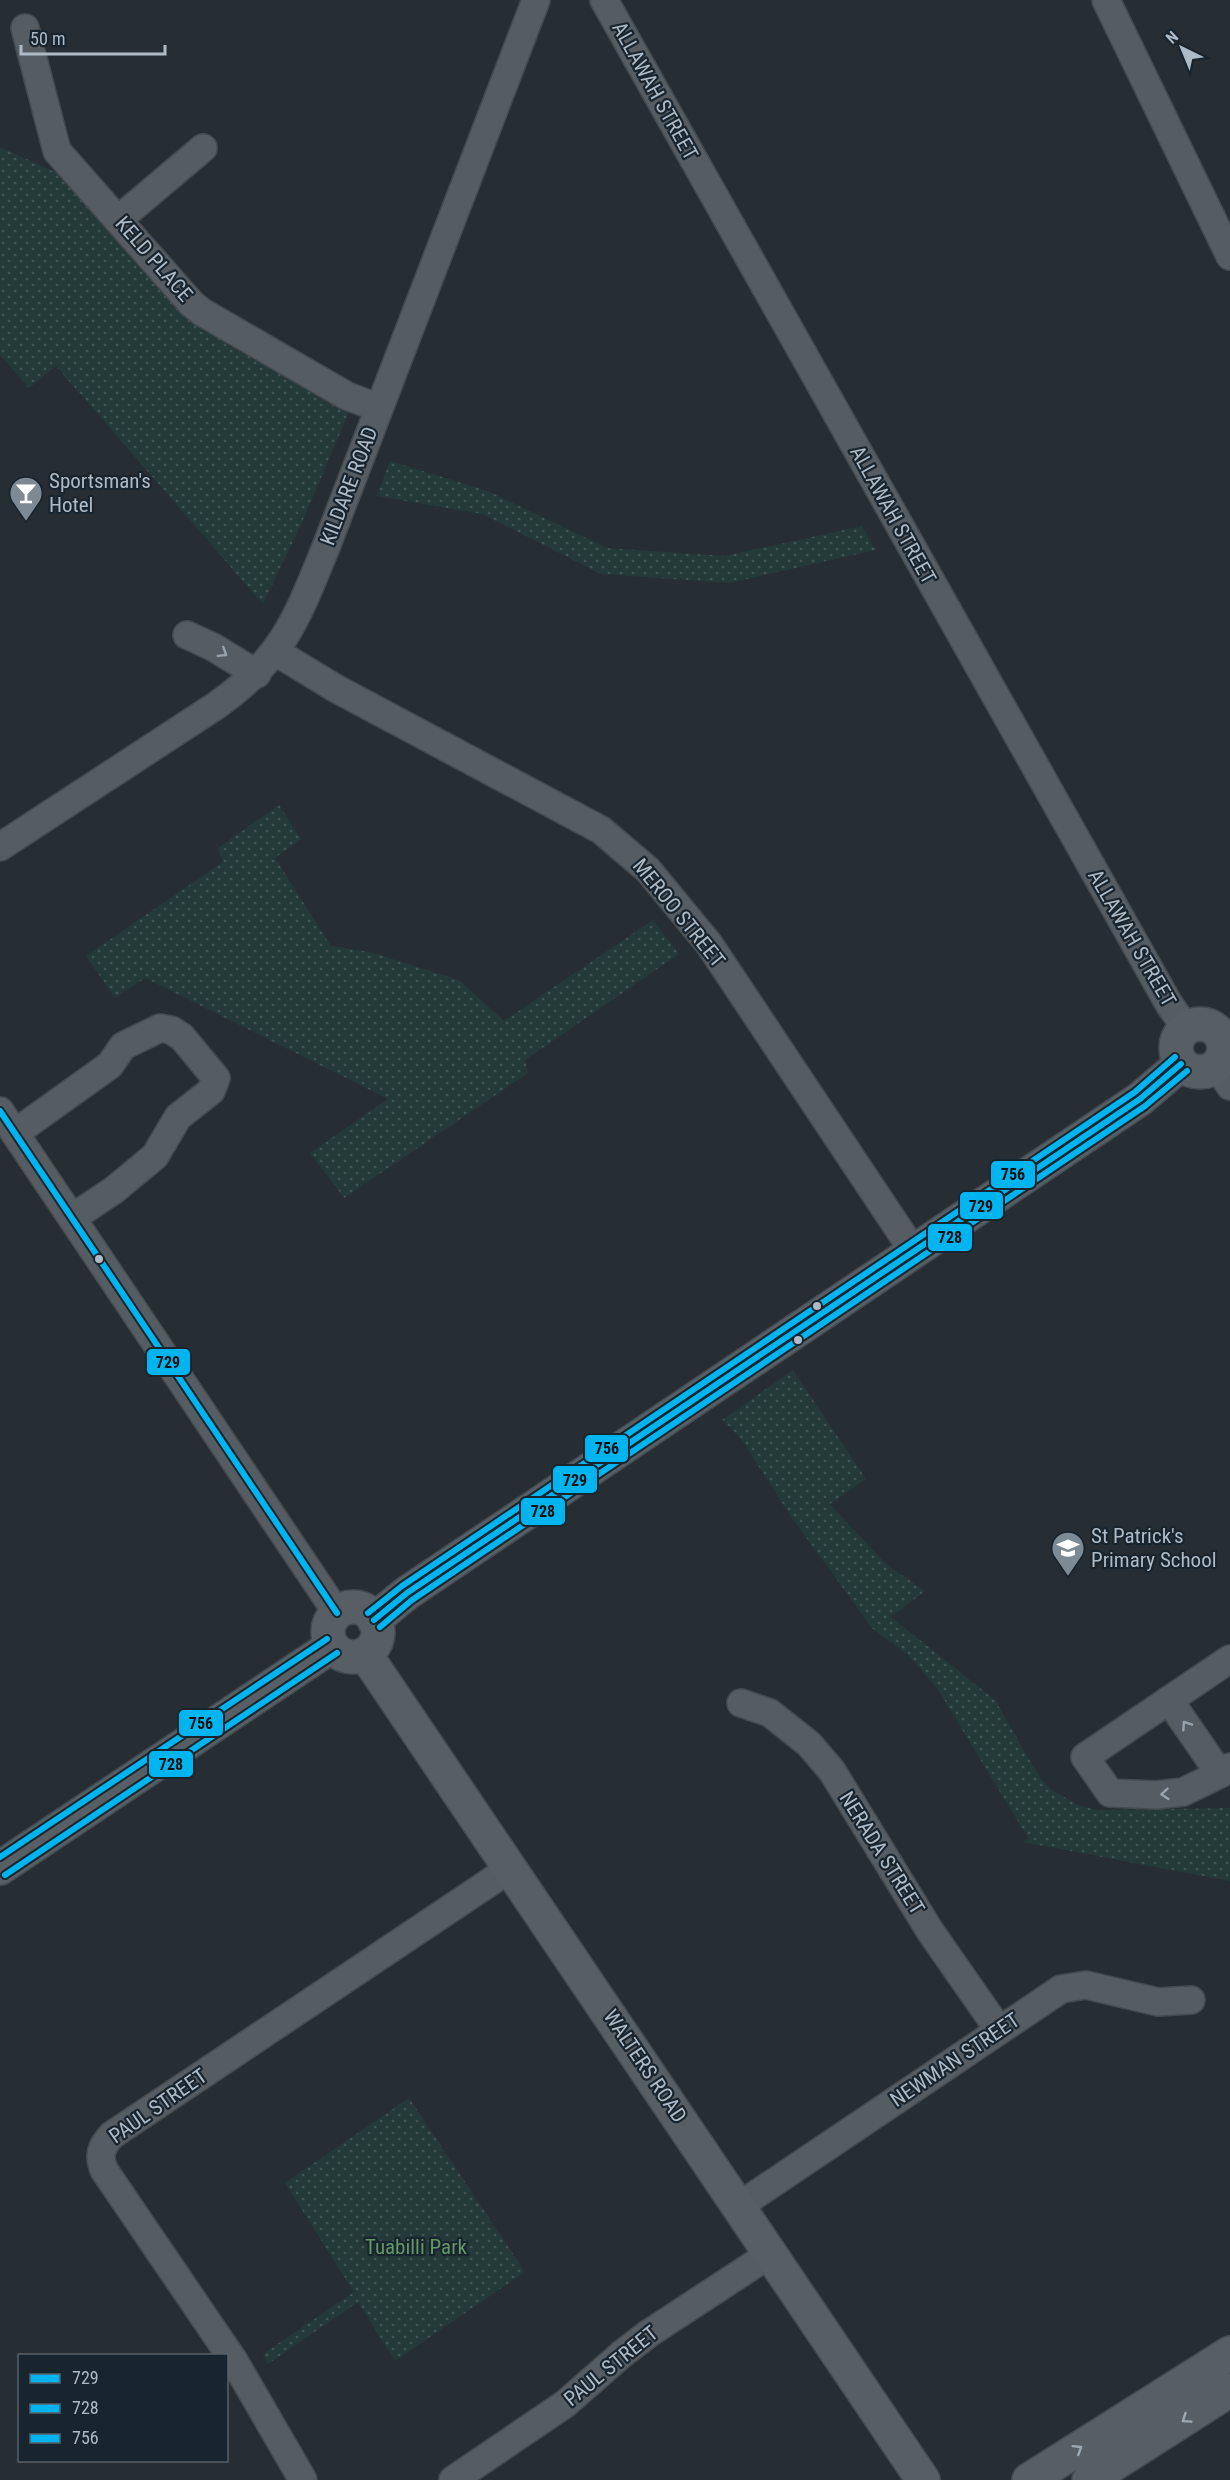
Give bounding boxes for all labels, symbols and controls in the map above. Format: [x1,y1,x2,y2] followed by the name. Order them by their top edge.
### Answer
[21,18,165,56] scale bar
[607,18,703,164] street label: ALLAWAH STREET
[1152,18,1212,78] north arrow
[1162,27,1182,48] text: N
[30,28,65,49] text: 50 m
[111,212,197,306] street label: KELD PLACE
[315,424,383,548] street label: KILDARE ROAD
[845,442,941,588] street label: ALLAWAH STREET
[49,469,151,517] place label: Sportsman's Hotel
[8,475,44,522] bar icon: Sportsman's Hotel
[217,645,227,657] one-way arrow
[628,854,730,972] street label: MEROO STREET
[1083,865,1181,1011] street label: ALLAWAH STREET
[990,1160,1036,1189] line badge: 756
[1001,1165,1025,1184] text: 756
[959,1191,1004,1220] line badge: 729
[969,1197,993,1216] text: 729
[927,1223,973,1252] line badge: 728
[938,1228,962,1247] text: 728
[93,1253,105,1265] unlabelled marker
[811,1300,823,1312] unlabelled marker
[792,1334,804,1346] unlabelled marker
[146,1348,191,1376] line badge: 729
[156,1353,180,1372] text: 729
[584,1434,629,1463] line badge: 756
[595,1439,619,1458] text: 756
[552,1465,598,1494] line badge: 729
[563,1471,587,1490] text: 729
[520,1497,566,1526] line badge: 728
[531,1502,555,1521] text: 728
[1091,1524,1217,1572] place label: St Patrick's Primary School
[1050,1530,1086,1577] school or university icon: St Patrick's Primary School
[178,1709,224,1737] line badge: 756
[189,1714,213,1733] text: 756
[1182,1721,1193,1732] one-way arrow
[148,1750,194,1778] line badge: 728
[159,1755,183,1774] text: 728
[835,1787,929,1919] street label: NERADA STREET
[1161,1787,1170,1800] one-way arrow
[599,2005,691,2127] street label: WALTERS ROAD
[886,2008,1024,2112] street label: NEWMAN STREET
[105,2064,212,2148] street label: PAUL STREET
[365,2235,468,2259] park label: Tuabilli Park
[559,2321,663,2411] street label: PAUL STREET
[18,2354,228,2462] legend
[72,2367,99,2388] text: 729
[72,2397,99,2418] text: 728
[1181,2412,1192,2423] one-way arrow
[72,2427,99,2448] text: 756
[1072,2446,1083,2457] one-way arrow

